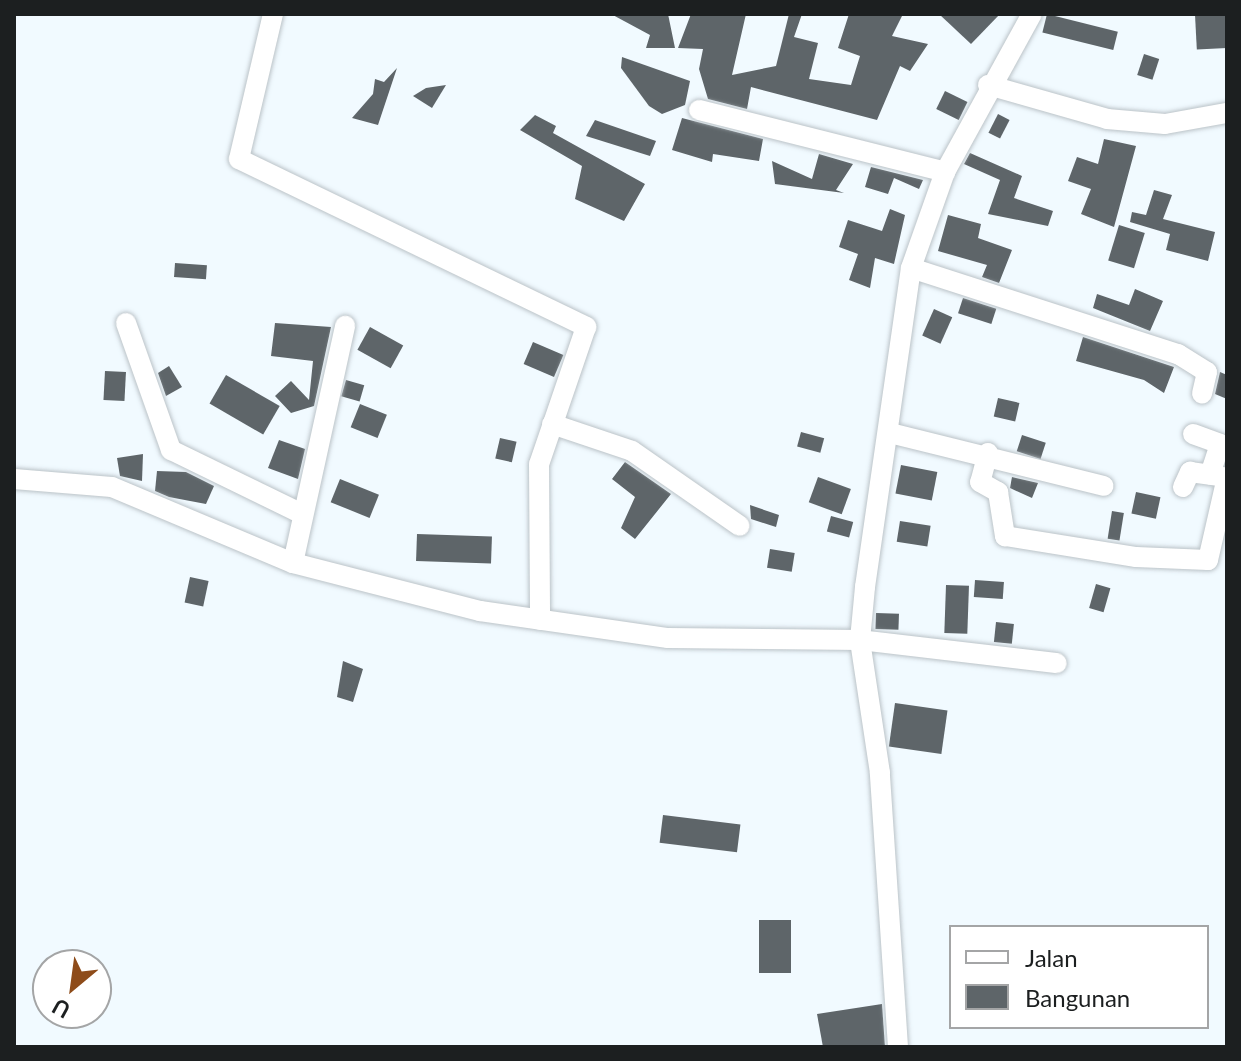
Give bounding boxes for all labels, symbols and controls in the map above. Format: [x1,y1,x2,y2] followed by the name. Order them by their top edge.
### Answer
[949,925,1209,1029] legend
[1025,943,1078,972] text: Jalan
[32,949,112,1029] north arrow
[1025,983,1130,1012] text: Bangunan
[47,993,75,1024] text: U

